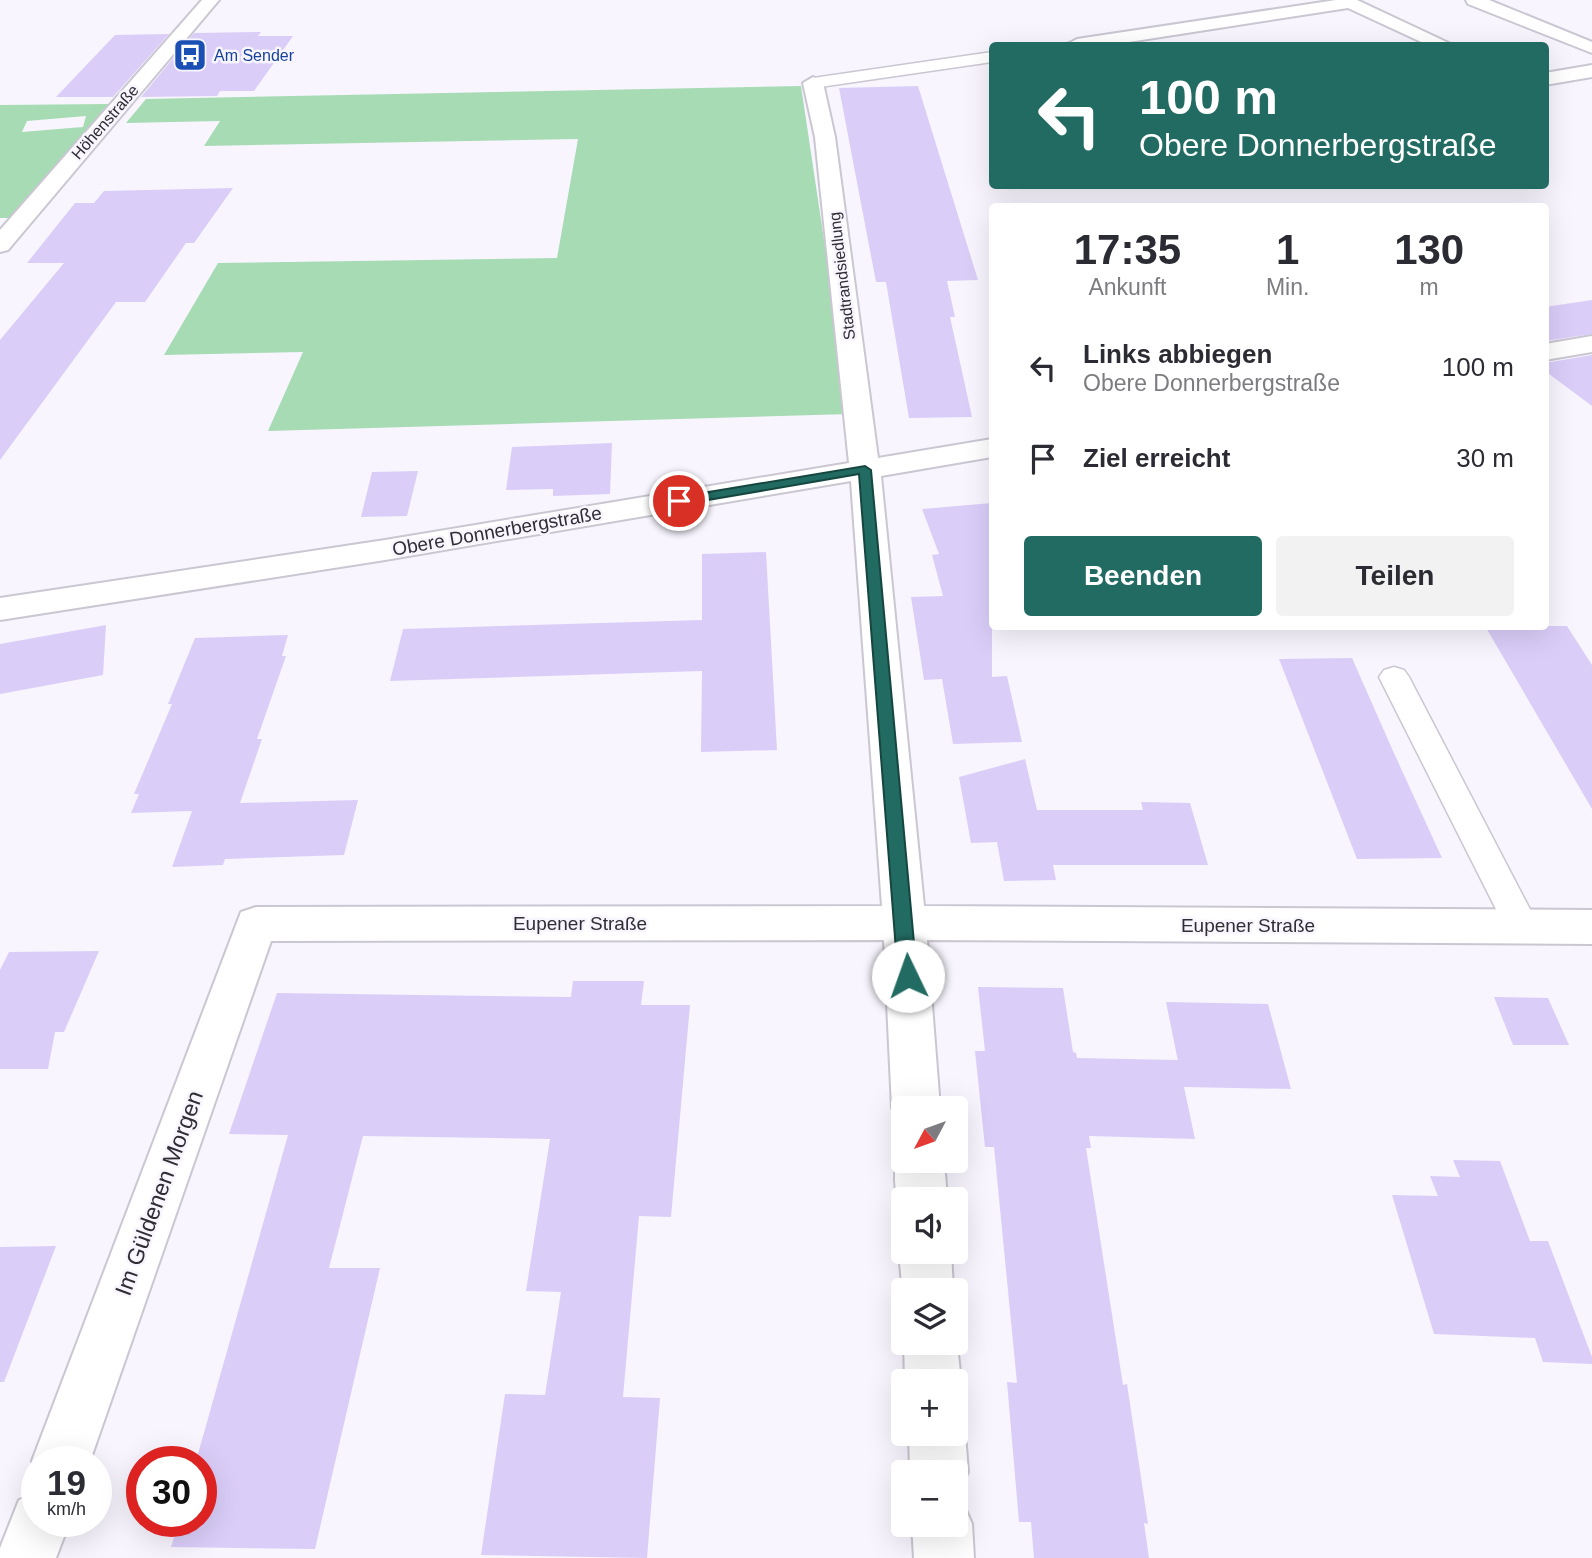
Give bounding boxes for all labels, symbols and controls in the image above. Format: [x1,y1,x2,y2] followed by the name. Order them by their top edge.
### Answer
[171,36,209,74] bus stop icon: Am Sender
[214,47,295,64] place label: Am Sender
[1024,70,1115,161] icon: left
[1139,70,1278,124] text: 100 m
[68,81,142,162] street label: Höhenstraße
[1139,127,1497,163] text: Obere Donnerbergstraße
[826,211,858,341] street label: Stadtrandsiedlung
[1074,226,1181,273] text: 17:35
[1276,226,1299,273] text: 1
[1394,226,1464,273] text: 130
[1088,274,1166,300] text: Ankunft
[1266,274,1309,300] text: Min.
[1420,274,1439,300] text: m
[1083,339,1272,369] text: Links abbiegen
[1024,349,1062,387] icon: left
[1442,352,1514,382] text: 100 m
[1083,370,1340,396] text: Obere Donnerbergstraße
[1024,440,1062,478] icon: arrive
[1083,443,1230,473] text: Ziel erreicht
[1456,443,1514,473] text: 30 m
[649,471,709,531] pin
[660,482,698,520] icon: arrive
[391,502,603,560] street label: Obere Donnerbergstraße
[1024,536,1262,616] button: Beenden
[1276,536,1514,616] button: Teilen
[513,913,647,934] street label: Eupener Straße
[1181,915,1315,936] street label: Eupener Straße
[871,939,945,1013] position arrow
[110,1087,208,1299] street label: Im Güldenen Morgen
[891,1096,968,1172] north arrow
[891,1096,968,1537] map controls
[891,1187,968,1264] button: sound
[891,1278,968,1355] button: layers
[891,1369,968,1446] button: +
[126,1446,217,1537] speed limit sign: 30
[891,1460,968,1537] button: −
[47,1463,86,1502] text: 19
[47,1499,86,1519] text: km/h

